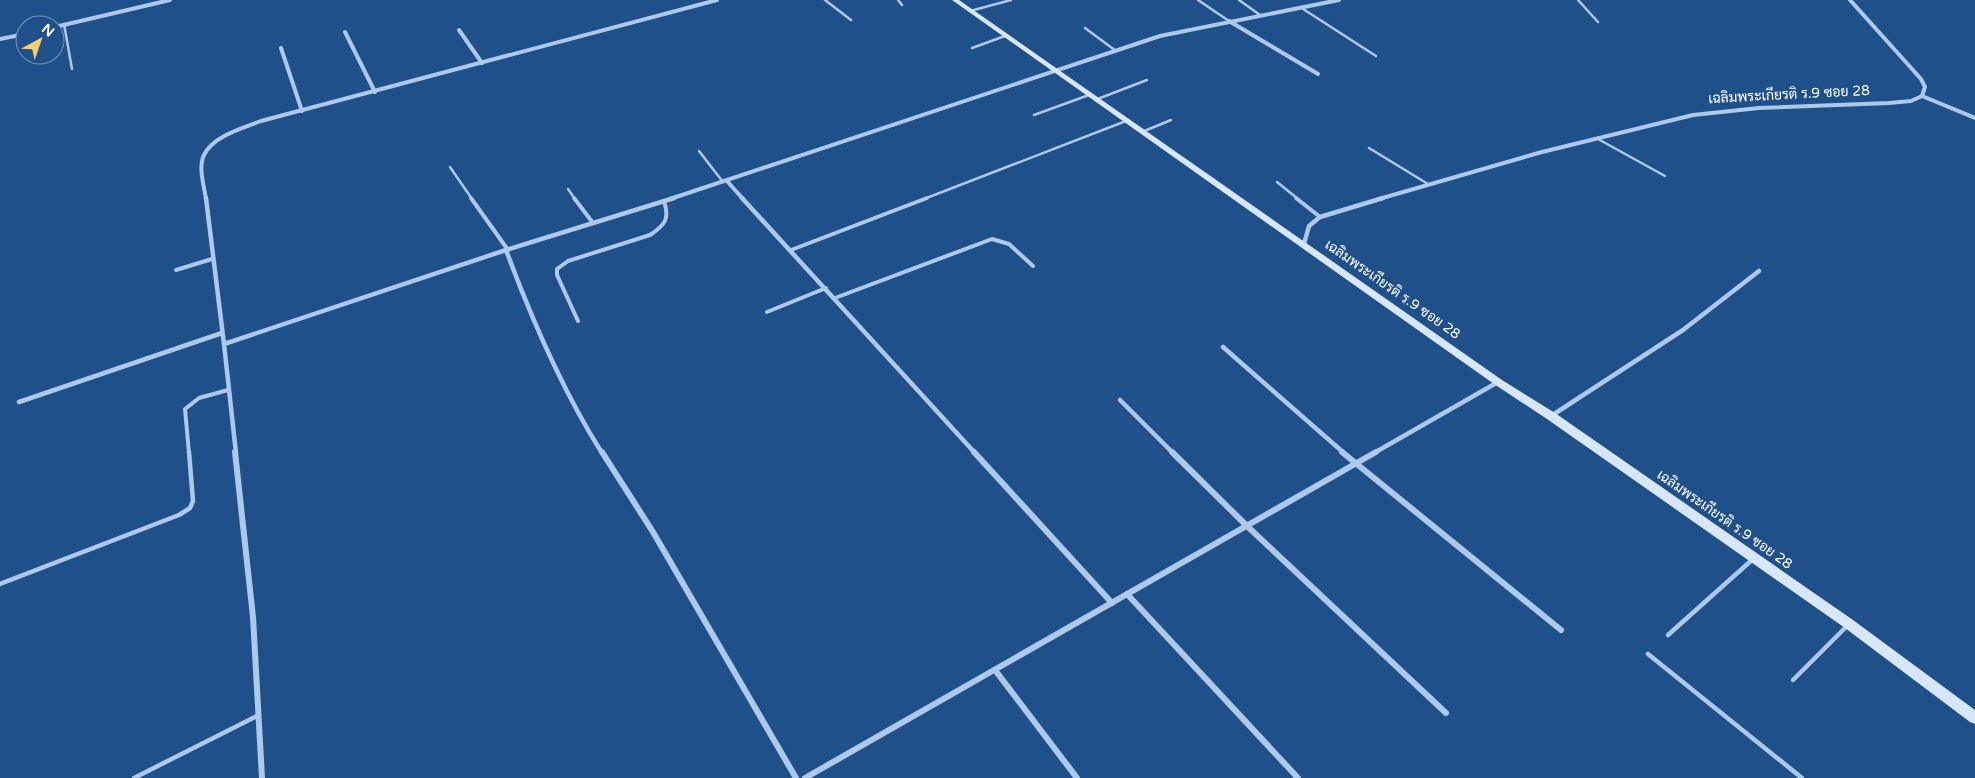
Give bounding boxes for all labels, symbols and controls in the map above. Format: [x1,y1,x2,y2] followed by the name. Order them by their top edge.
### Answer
[15,15,65,65] north arrow
[38,20,58,41] text: N
[1708,81,1870,107] street label: เฉลิมพระเกียรติ ร.9 ซอย 28
[1322,235,1465,343] street label: เฉลิมพระเกียรติ ร.9 ซอย 28
[1654,465,1797,573] street label: เฉลิมพระเกียรติ ร.9 ซอย 28

